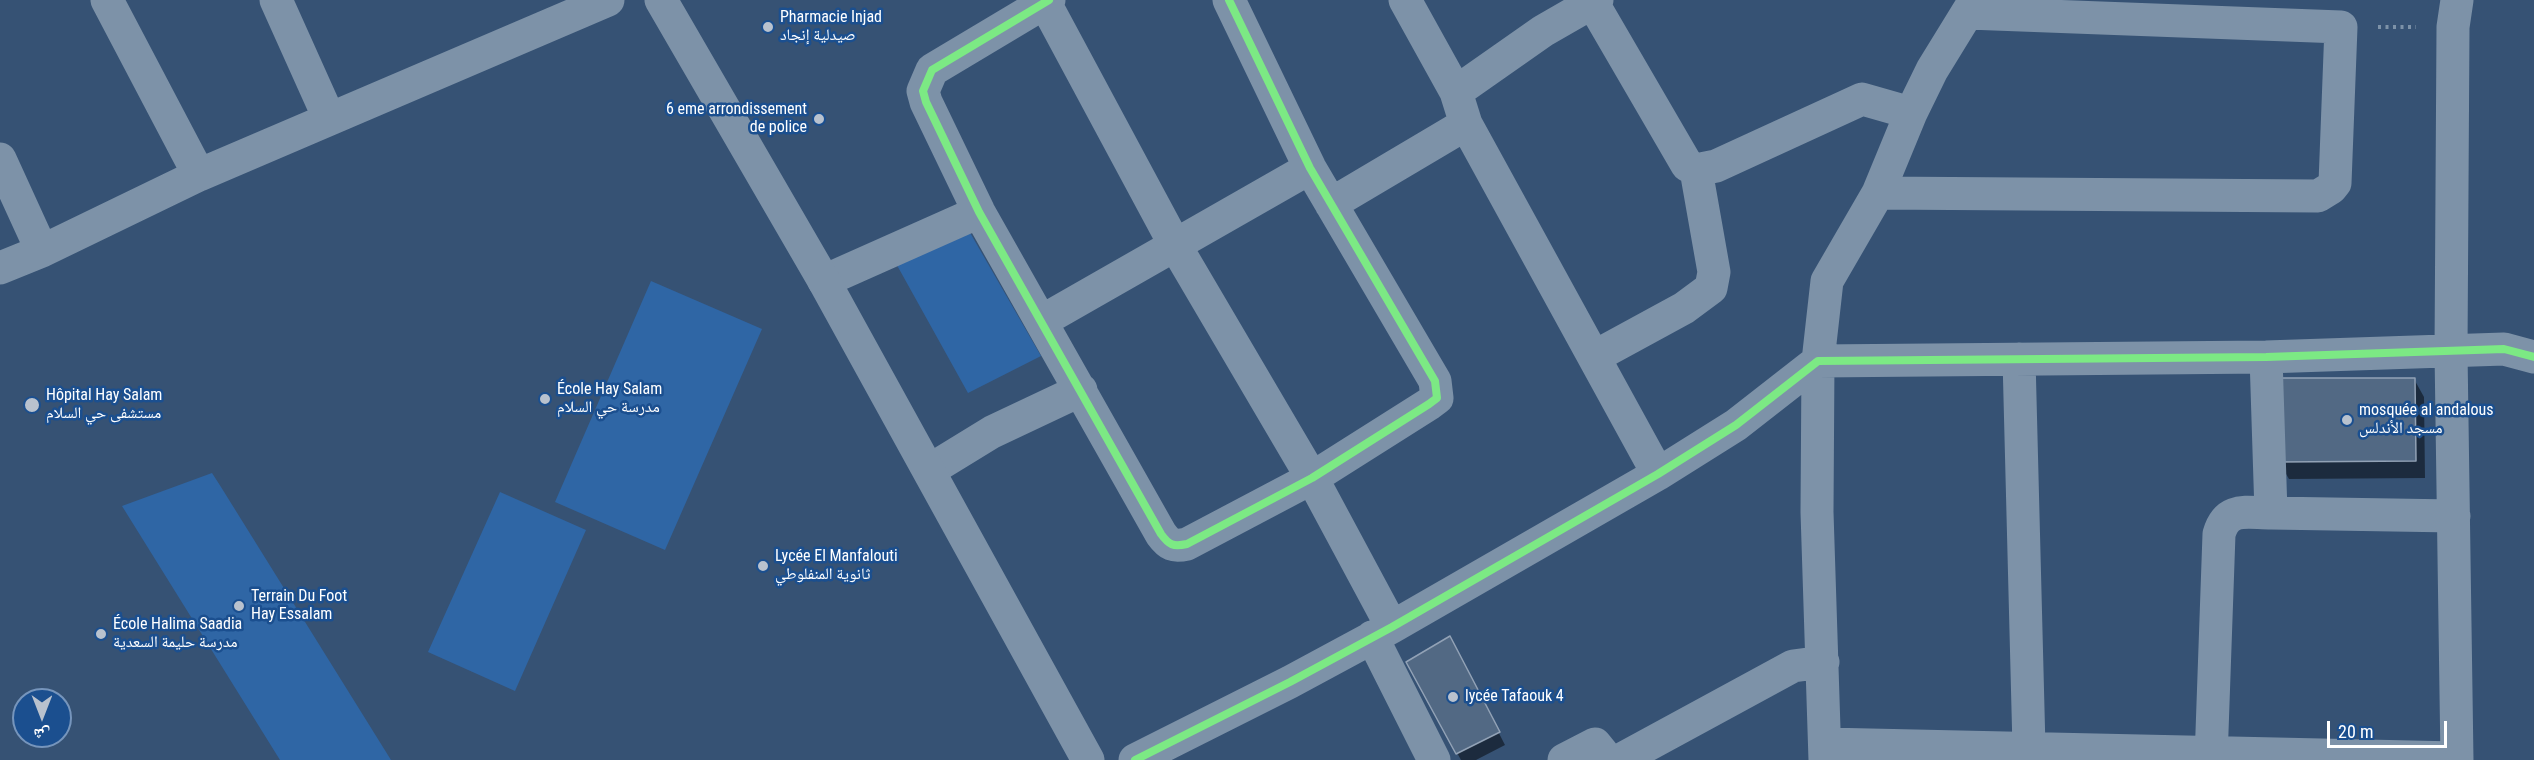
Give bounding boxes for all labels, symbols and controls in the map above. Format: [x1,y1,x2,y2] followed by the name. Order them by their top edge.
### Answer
[780,8,882,46] place label: Pharmacie Injad صيدلية إنجاد
[761,20,775,34] marker: Pharmacie Injad صيدلية إنجاد
[666,100,807,138] place label: 6 eme arrondissement de police
[812,112,826,126] marker: 6 eme arrondissement de police
[557,380,662,418] place label: École Hay Salam مدرسة حي السلام
[46,386,162,424] place label: Hôpital Hay Salam مستشفى حي السلام
[538,392,552,406] marker: École Hay Salam مدرسة حي السلام
[23,396,41,414] marker: Hôpital Hay Salam مستشفى حي السلام
[2359,401,2494,439] place label: mosquée al andalous مسجد الأندلس
[2340,413,2354,427] marker: mosquée al andalous مسجد الأندلس
[775,547,898,585] place label: Lycée El Manfalouti ثانوية المنفلوطي
[756,559,770,573] marker: Lycée El Manfalouti ثانوية المنفلوطي
[251,587,347,625] place label: Terrain Du Foot Hay Essalam
[232,599,246,613] marker: Terrain Du Foot Hay Essalam
[113,615,242,653] place label: École Halima Saadia مدرسة حليمة السعدية
[94,627,108,641] marker: École Halima Saadia مدرسة حليمة السعدية
[1465,687,1564,707] place label: lycée Tafaouk 4
[12,688,72,748] north arrow
[1446,690,1460,704] marker: lycée Tafaouk 4
[2330,709,2450,747] scale bar
[2338,721,2373,742] text: 20 m
[34,725,51,744] text: ش

